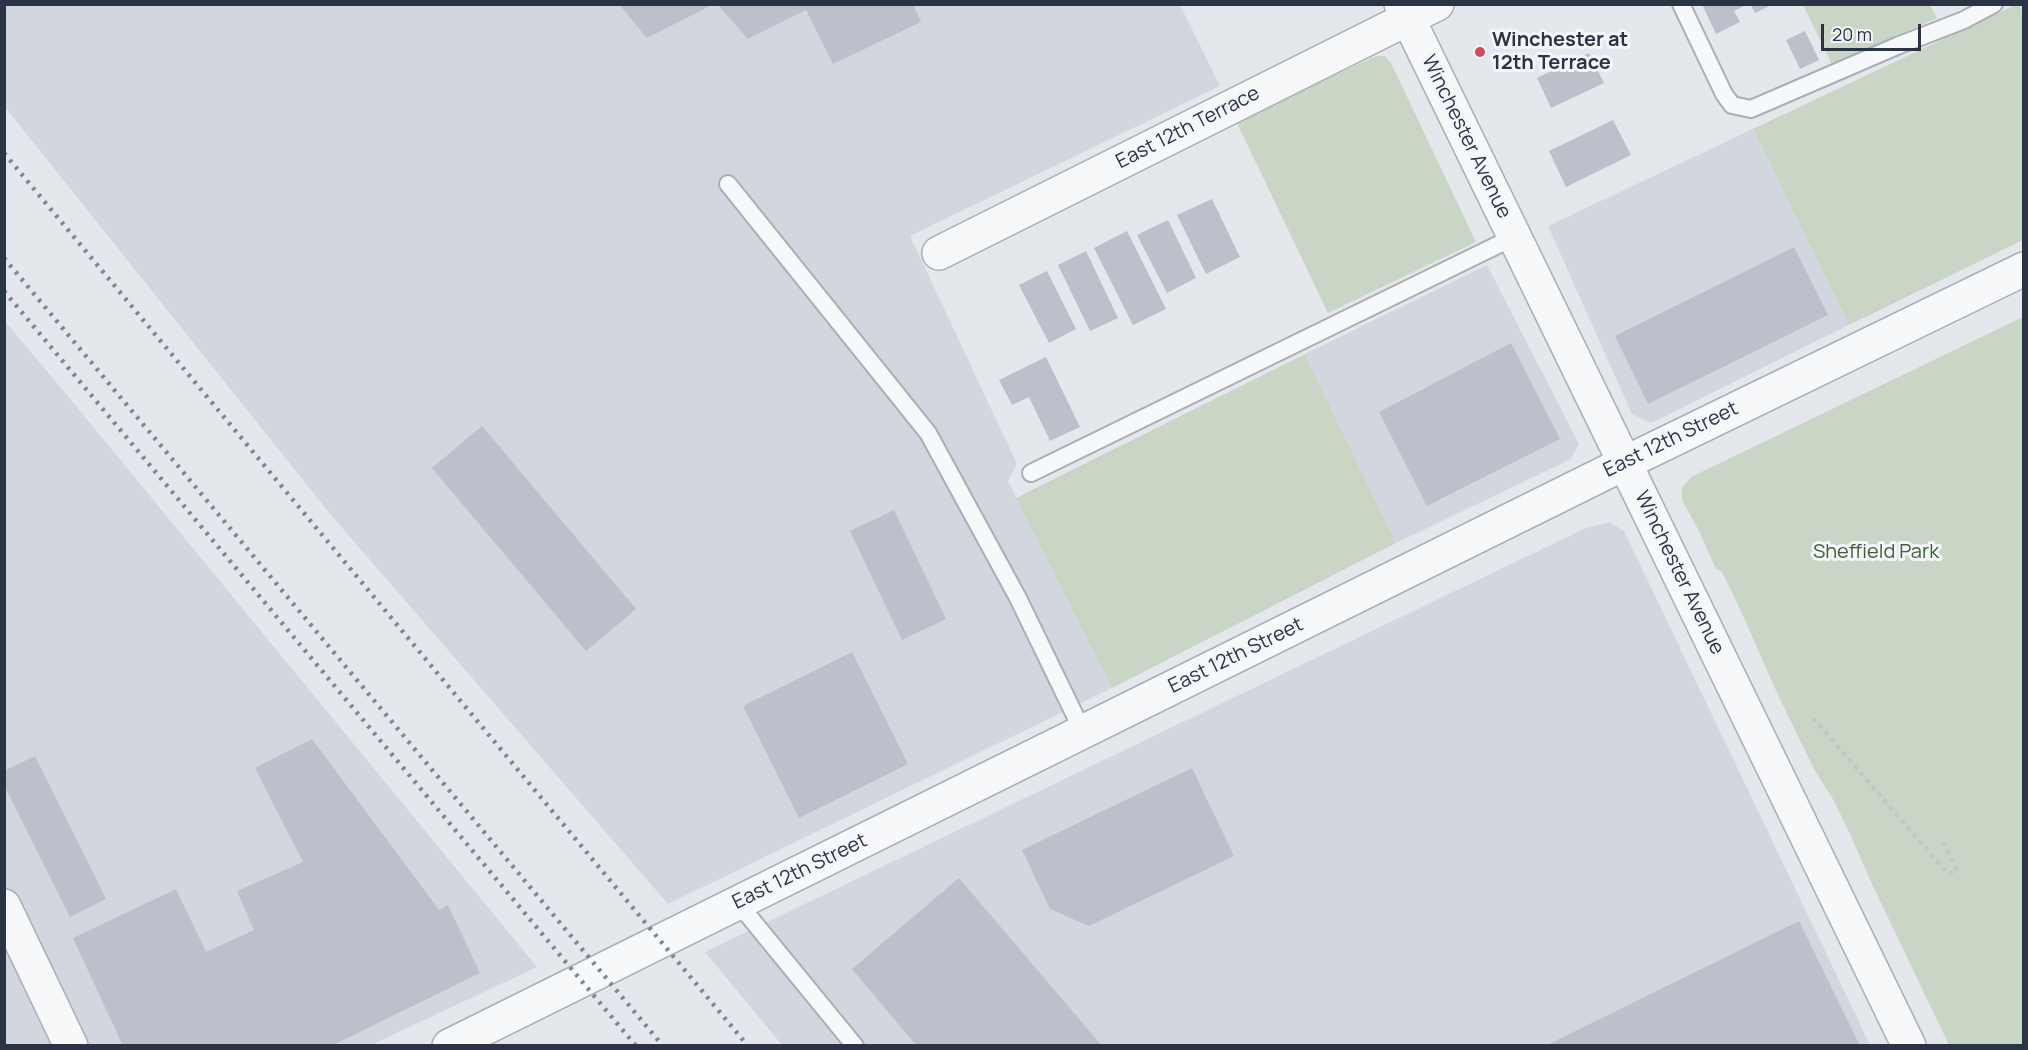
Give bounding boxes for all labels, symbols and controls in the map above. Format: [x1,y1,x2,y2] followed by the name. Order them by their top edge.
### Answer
[1824,12,1924,50] scale bar
[1832,22,1872,46] text: 20 m
[1492,28,1628,75] place label: Winchester at 12th Terrace
[1473,45,1487,59] marker: Winchester at 12th Terrace
[1416,51,1516,223] street label: Winchester Avenue
[1112,82,1264,174] street label: East 12th Terrace
[1600,397,1742,483] street label: East 12th Street
[1629,487,1729,659] street label: Winchester Avenue
[1813,540,1939,564] park label: Sheffield Park
[1165,613,1307,699] street label: East 12th Street
[729,829,871,915] street label: East 12th Street

